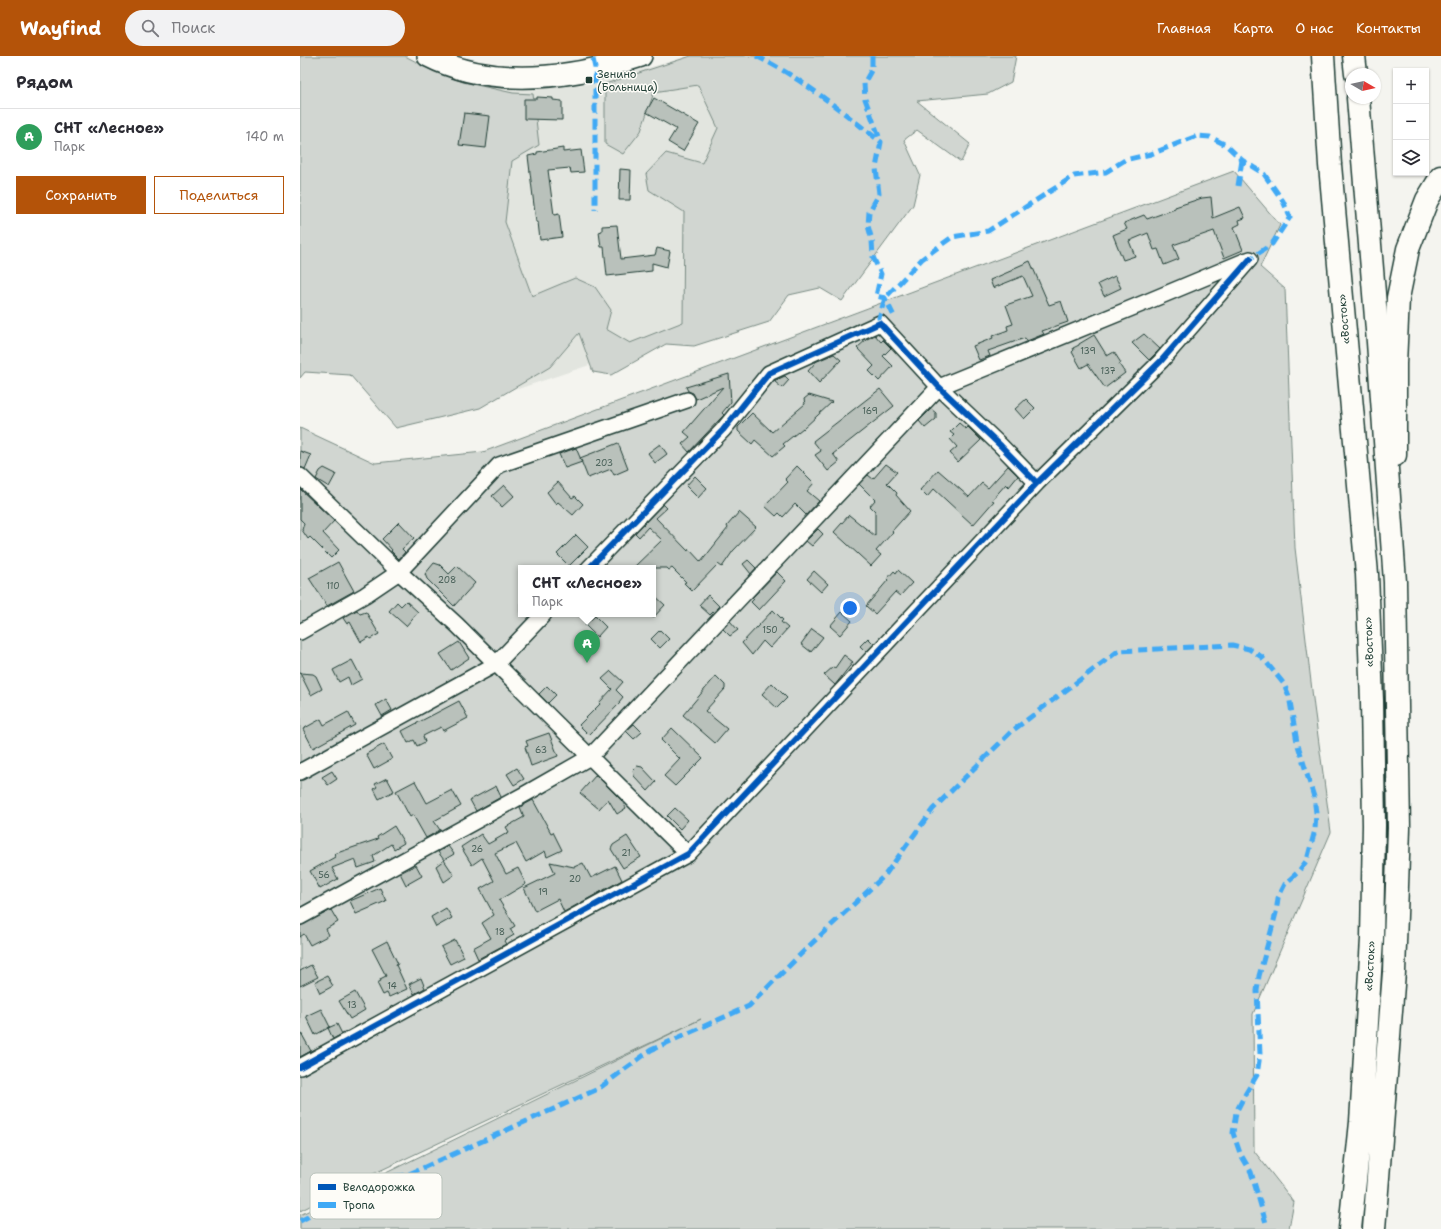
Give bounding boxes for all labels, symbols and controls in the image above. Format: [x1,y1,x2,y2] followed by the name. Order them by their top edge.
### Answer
[125,10,405,46] search box
[20,16,101,41] text: Wayfind
[139,17,161,39] icon: search
[171,18,215,38] text: Поиск
[1157,19,1211,37] text: Главная
[1233,19,1273,37] text: Карта
[1295,19,1334,37] text: О нас
[1356,19,1421,37] text: Контакты
[597,67,658,95] place label: Зенино (Больница)
[1345,68,1381,104] north arrow
[1393,68,1429,176] map controls
[1393,68,1429,104] button: +
[16,71,73,93] text: Рядом
[584,75,594,85] marker: Зенино (Больница)
[1393,104,1429,140] button: −
[54,118,164,138] text: СНТ «Лесное»
[24,128,34,145] text: A
[245,128,284,145] text: 140 m
[54,138,85,155] text: Парк
[1393,140,1429,176] button: layers
[16,176,146,214] button: Сохранить
[154,176,284,214] button: Поделиться
[1334,293,1354,345] street label: «Восток»
[1080,345,1096,357] house number: 139
[1100,365,1116,377] house number: 137
[862,405,878,417] house number: 169
[595,457,613,469] house number: 203
[518,565,656,617] popup
[532,573,642,593] text: СНТ «Лесное»
[438,574,456,586] house number: 208
[326,580,340,592] house number: 110
[532,593,563,610] text: Парк
[840,598,860,618] your location
[1361,617,1377,667] street label: «Восток»
[762,624,778,636] house number: 150
[574,630,600,663] pin: A
[535,744,547,756] house number: 63
[471,843,483,855] house number: 26
[621,847,631,859] house number: 21
[318,869,330,881] house number: 56
[569,873,581,885] house number: 20
[538,886,548,898] house number: 19
[495,926,505,938] house number: 18
[1361,941,1379,991] street label: «Восток»
[387,980,397,992] house number: 14
[347,999,357,1011] house number: 13
[310,1173,442,1219] legend
[343,1180,415,1195] text: Велодорожка
[343,1198,375,1213] text: Тропа

